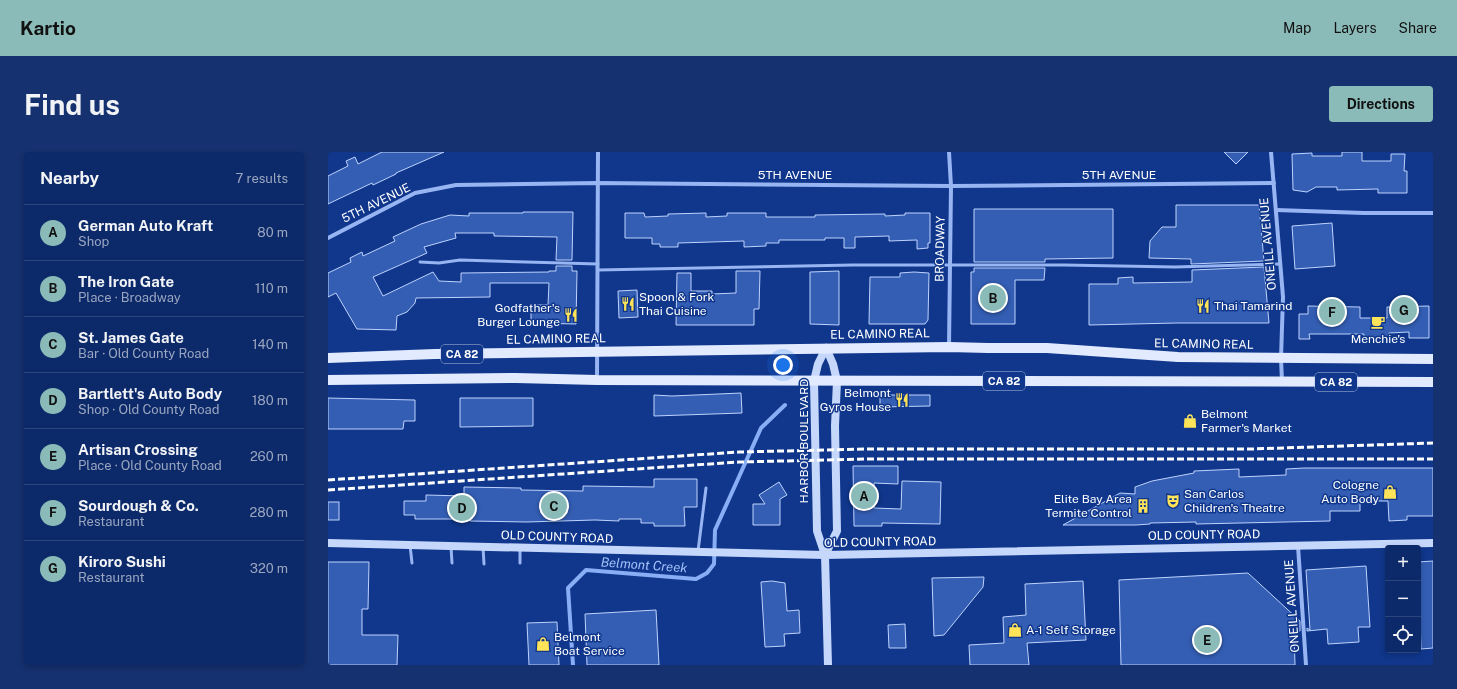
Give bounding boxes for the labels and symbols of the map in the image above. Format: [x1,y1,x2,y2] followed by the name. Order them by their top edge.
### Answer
[758,168,832,182] street label: 5TH AVENUE
[1082,168,1156,182] street label: 5TH AVENUE
[339,180,413,226] street label: 5TH AVENUE
[1257,197,1279,291] street label: ONEILL AVENUE
[932,215,948,282] street label: BROADWAY
[980,283,1006,313] pin: B
[639,290,714,318] place label: Spoon & Fork Thai Cuisine
[1391,295,1417,325] pin: G
[620,296,636,312] restaurant icon: Spoon & Fork Thai Cuisine
[1319,297,1345,327] pin: F
[1195,298,1211,314] restaurant icon: Thai Tamarind
[1214,299,1292,313] place label: Thai Tamarind
[477,301,560,329] place label: Godfather's Burger Lounge
[563,307,579,323] restaurant icon: Godfather's Burger Lounge
[1370,314,1386,330] cafe icon: Menchie's
[830,326,930,342] street label: EL CAMINO REAL
[506,331,606,347] street label: EL CAMINO REAL
[1351,332,1405,346] place label: Menchie's
[1154,336,1254,352] street label: EL CAMINO REAL
[441,345,483,363] road number: CA 82
[773,355,793,375] your location
[983,372,1025,390] road number: CA 82
[1315,373,1357,391] road number: CA 82
[797,379,811,503] street label: HARBOR BOULEVARD
[820,386,891,414] place label: Belmont Gyros House
[894,392,910,408] restaurant icon: Belmont Gyros House
[1201,407,1292,435] place label: Belmont Farmer's Market
[1182,413,1198,429] shop icon: Belmont Farmer's Market
[1321,478,1380,506] place label: Cologne Auto Body
[851,481,877,511] pin: A
[1382,484,1398,500] shop icon: Cologne Auto Body
[1184,487,1285,515] place label: San Carlos Children's Theatre
[541,491,567,521] pin: C
[1045,492,1132,520] place label: Elite Bay Area Termite Control
[449,493,475,523] pin: D
[1165,493,1181,509] theatre icon: San Carlos Children's Theatre
[1135,498,1151,514] building icon: Elite Bay Area Termite Control
[1148,527,1260,543] street label: OLD COUNTY ROAD
[501,528,613,546] street label: OLD COUNTY ROAD
[824,534,936,550] street label: OLD COUNTY ROAD
[600,554,688,576] water label: Belmont Creek
[1282,559,1302,653] street label: ONEILL AVENUE
[1007,622,1023,638] shop icon: A-1 Self Storage
[1026,623,1116,637] place label: A-1 Self Storage
[1194,625,1220,655] pin: E
[554,630,625,658] place label: Belmont Boat Service
[535,636,551,652] shop icon: Belmont Boat Service

